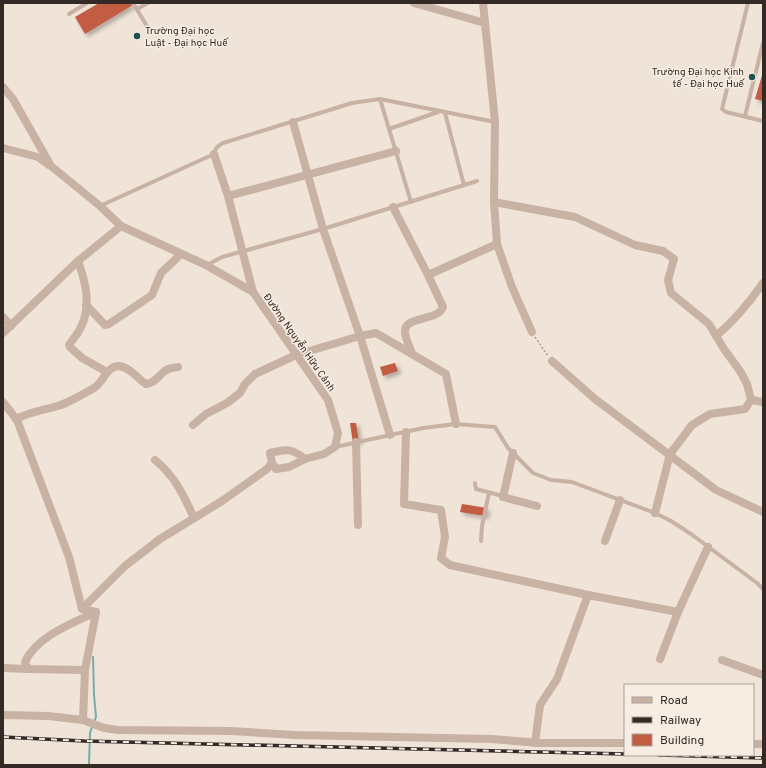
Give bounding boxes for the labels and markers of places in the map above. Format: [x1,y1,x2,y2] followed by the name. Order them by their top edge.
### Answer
[145,25,229,50] place label: Trường Đại học Luật - Đại học Huế
[132,31,142,41] marker: Trường Đại học Luật - Đại học Huế
[652,66,746,91] place label: Trường Đại học Kinh tế - Đại học Huế
[747,72,757,82] marker: Trường Đại học Kinh tế - Đại học Huế

